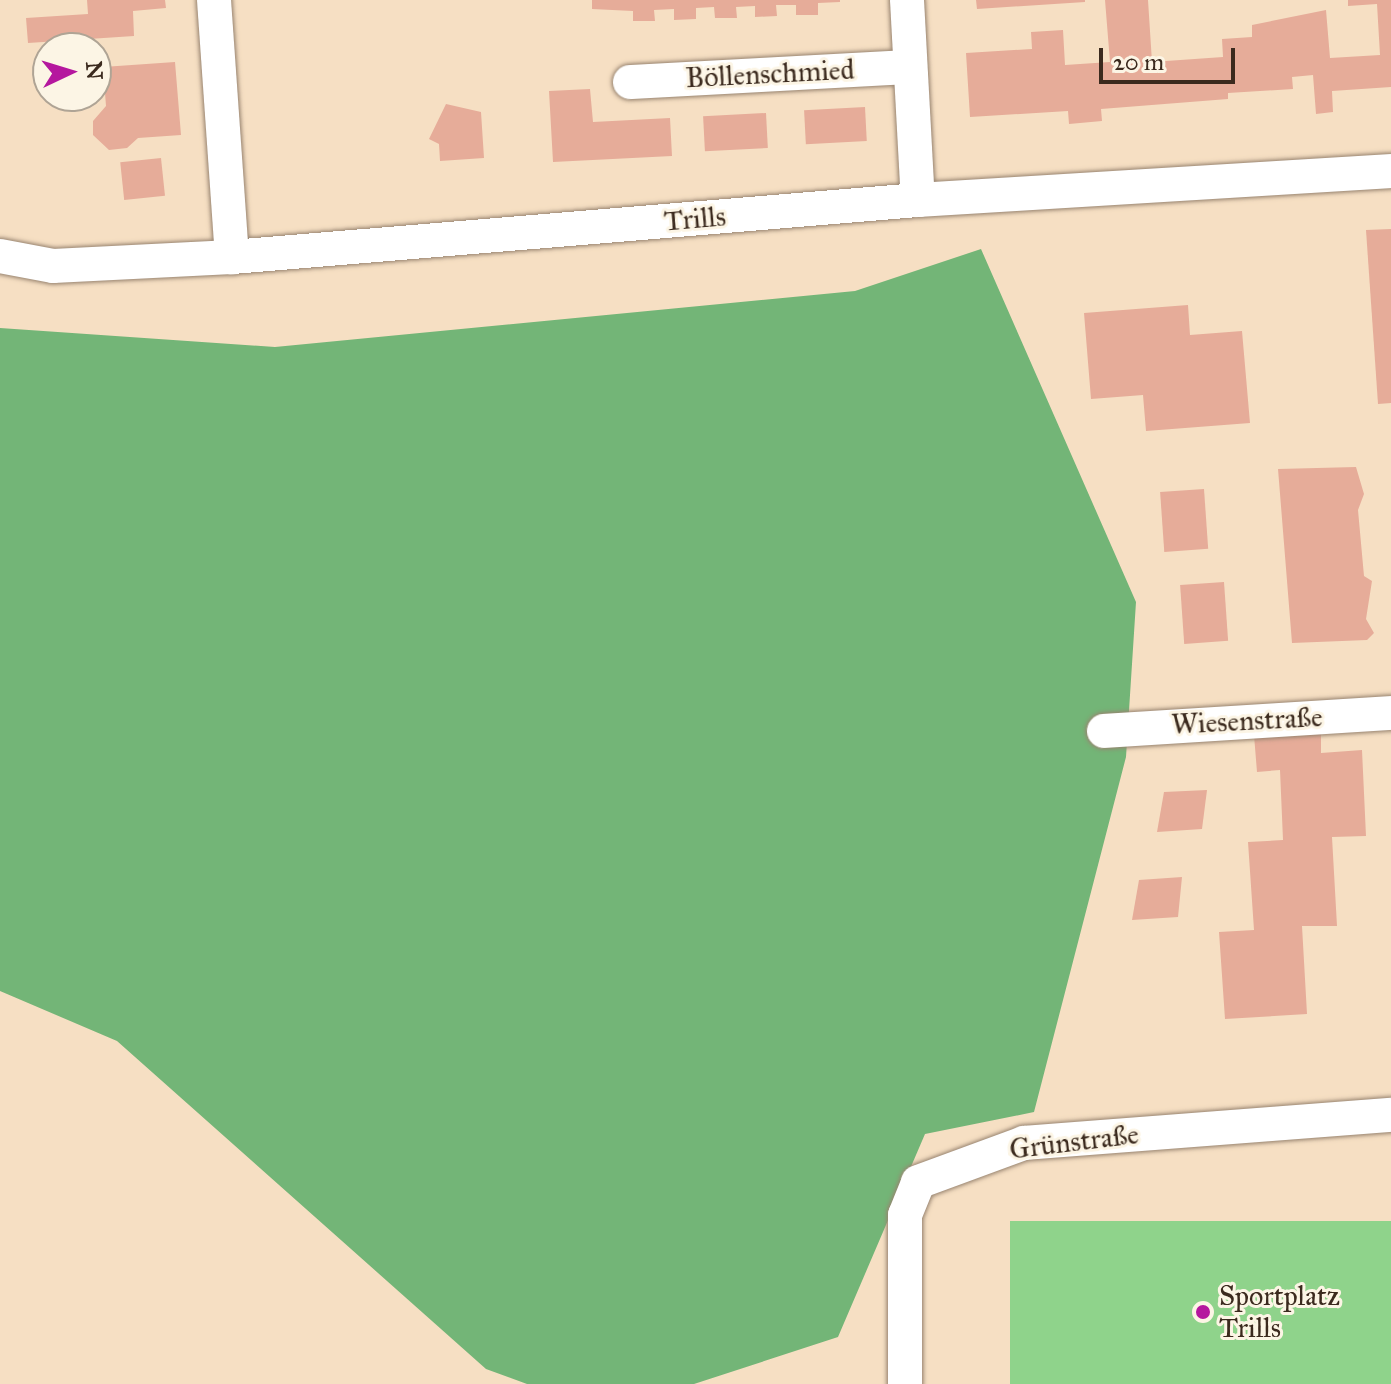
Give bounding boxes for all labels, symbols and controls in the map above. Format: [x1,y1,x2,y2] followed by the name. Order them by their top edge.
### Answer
[32,32,112,112] north arrow
[1103,32,1239,82] scale bar
[1113,47,1164,77] text: 20 m
[685,53,855,95] street label: Böllenschmied
[80,60,109,81] text: N
[663,200,727,238] street label: Trills
[1170,700,1324,742] street label: Wiesenstraße
[1008,1117,1140,1167] street label: Grünstraße
[1219,1279,1340,1345] place label: Sportplatz Trills
[1194,1303,1212,1321] marker: Sportplatz Trills

